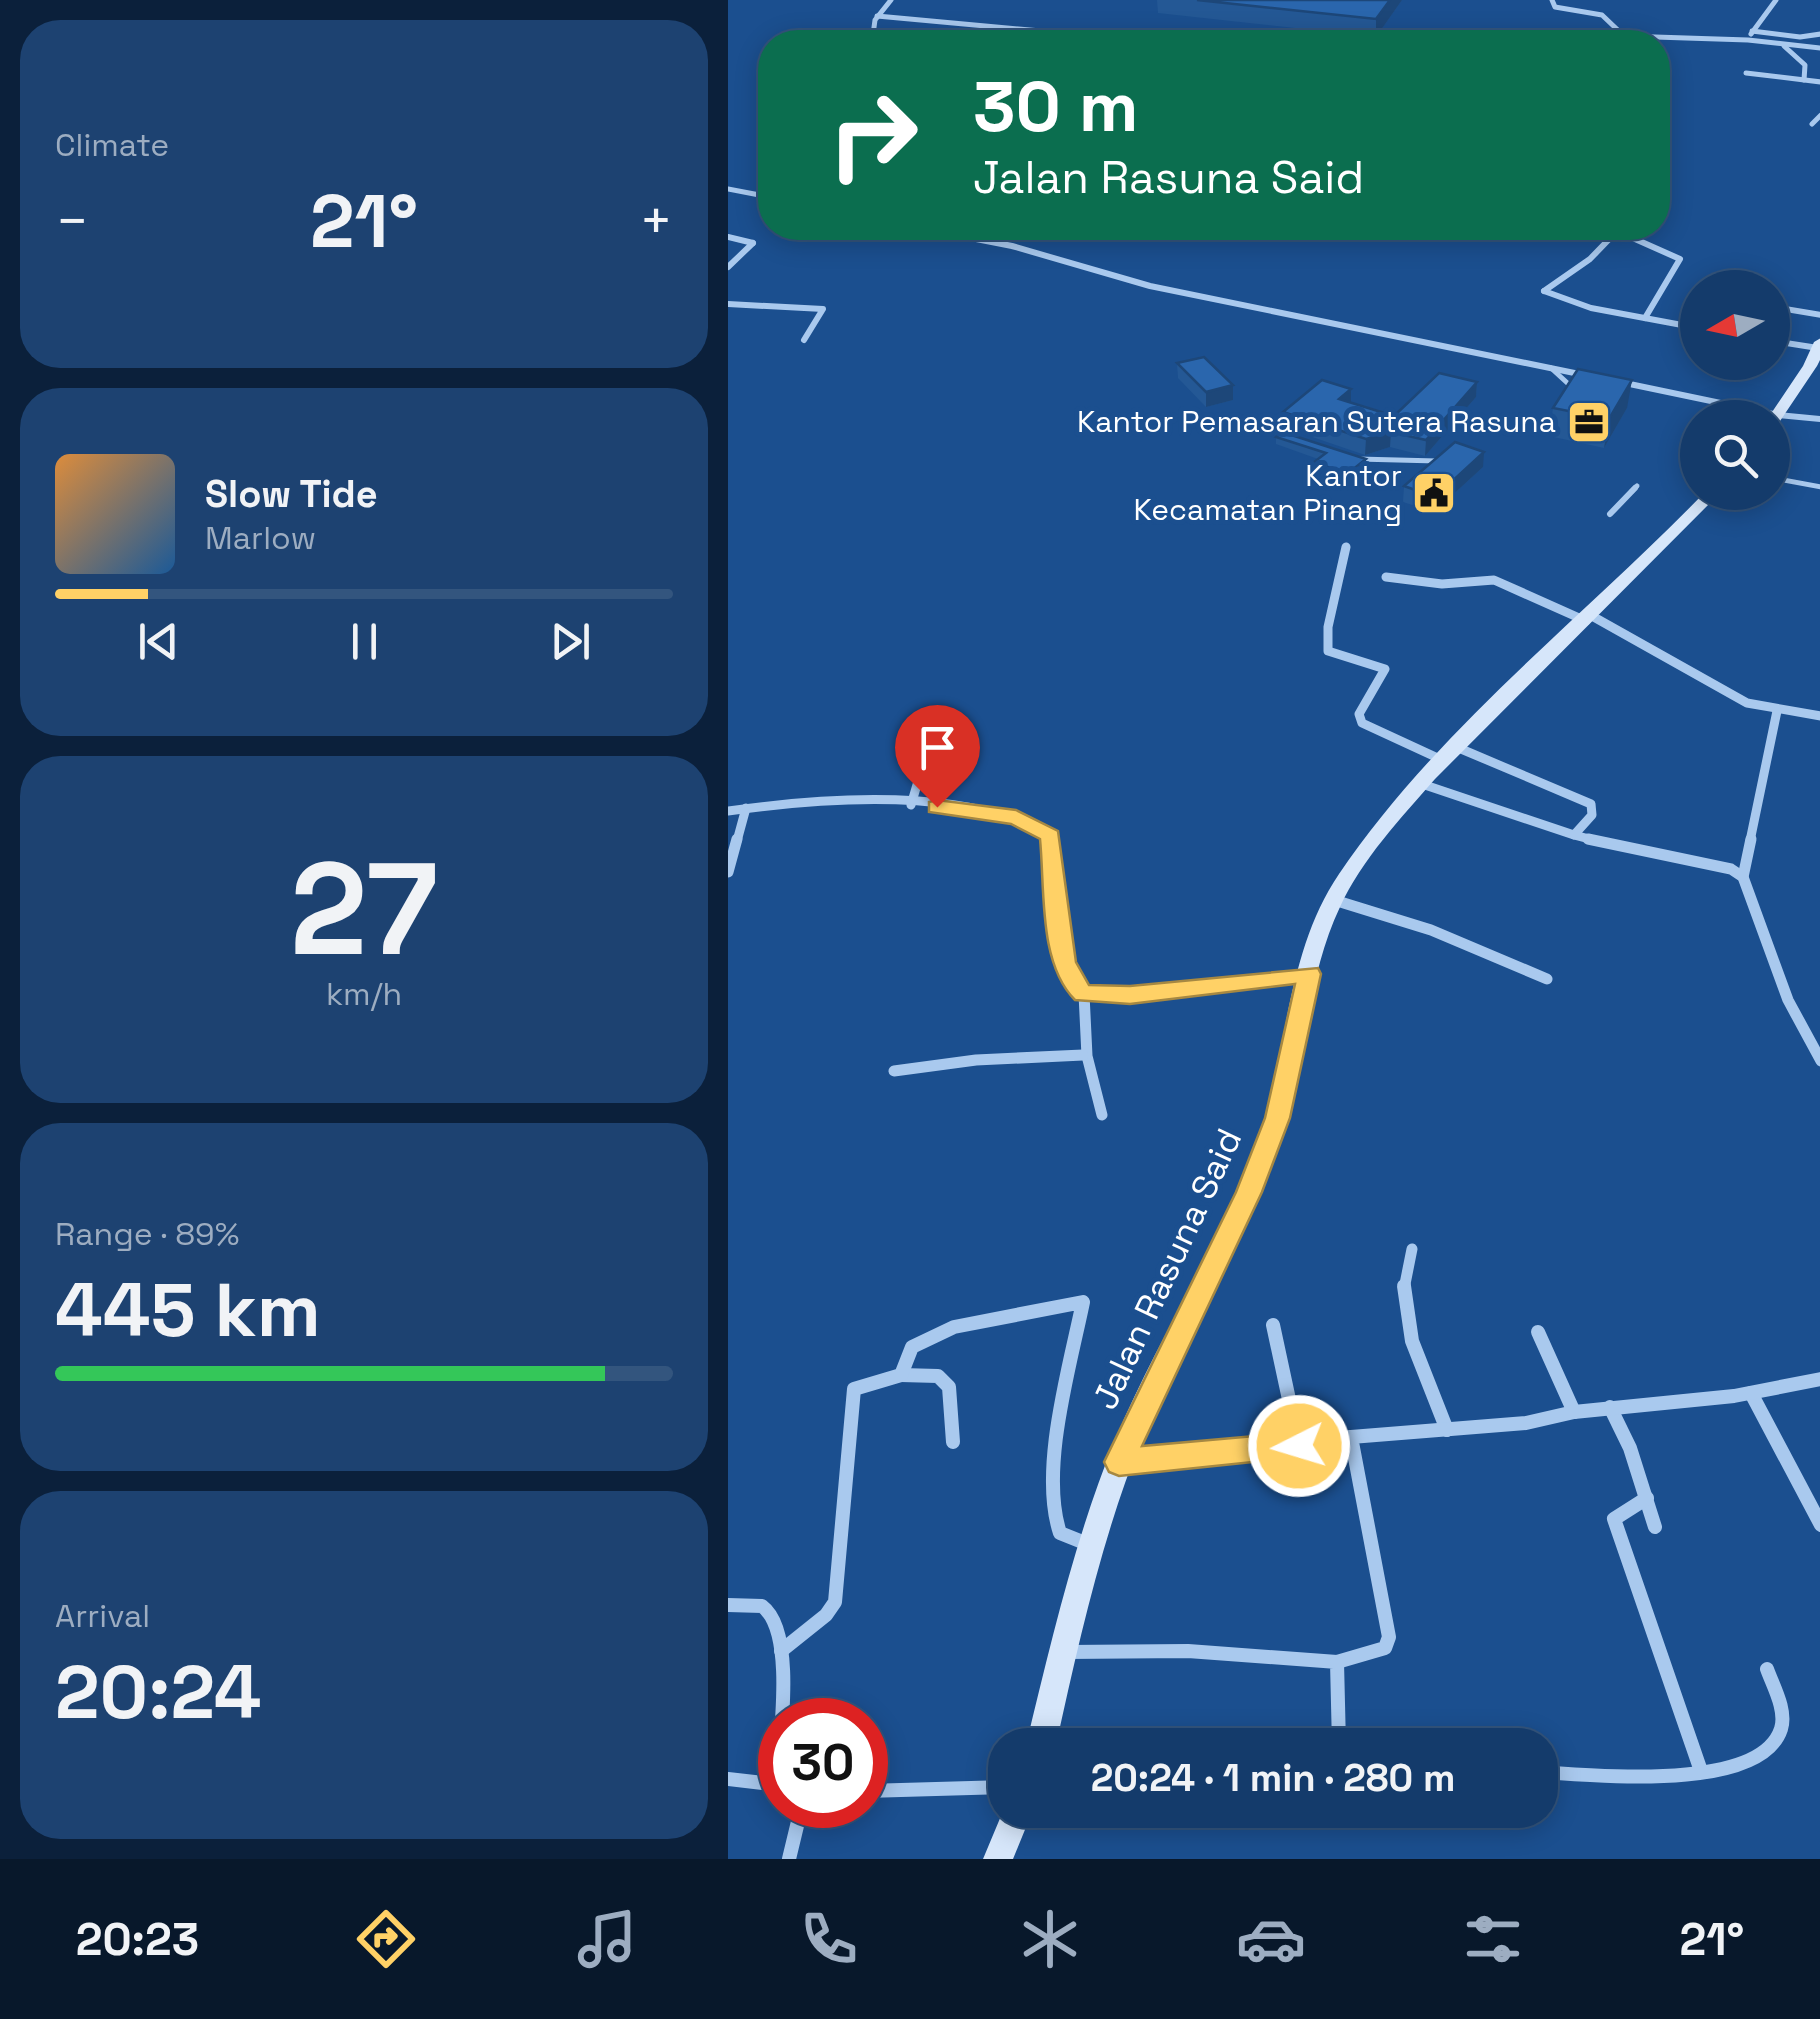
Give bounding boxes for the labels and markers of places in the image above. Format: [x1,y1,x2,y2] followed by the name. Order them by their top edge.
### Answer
[1566,399,1612,445] office icon: Kantor Pemasaran Sutera Rasuna
[1077,402,1556,441] place label: Kantor Pemasaran Sutera Rasuna
[1134,456,1402,529] place label: Kantor Kecamatan Pinang
[1411,470,1457,516] public building icon: Kantor Kecamatan Pinang
[895,705,980,808] pin

